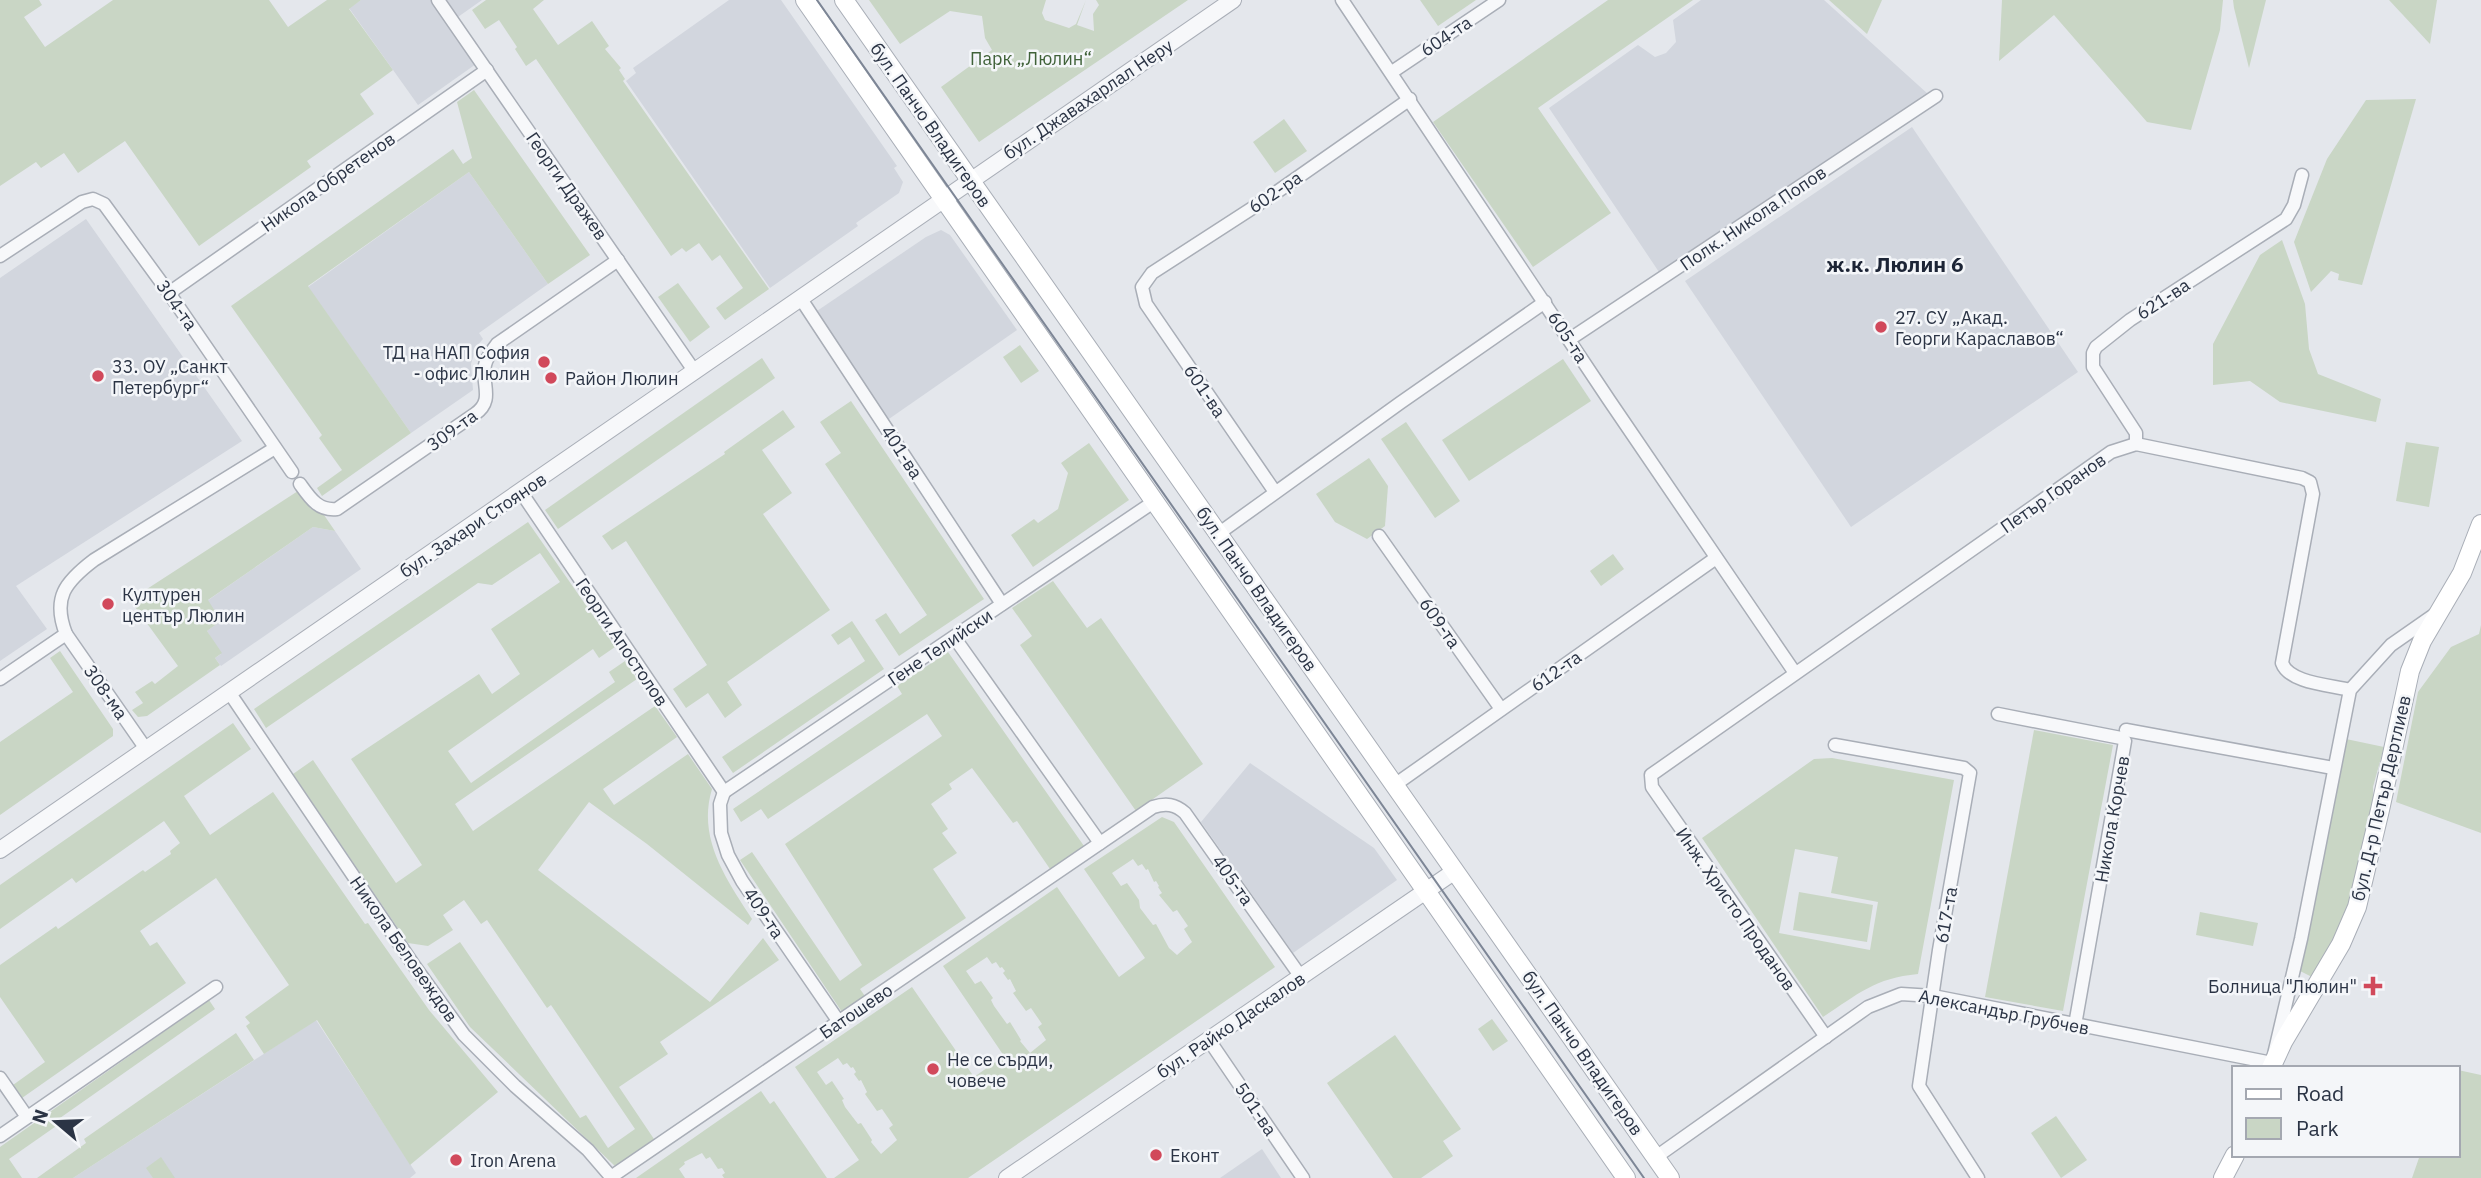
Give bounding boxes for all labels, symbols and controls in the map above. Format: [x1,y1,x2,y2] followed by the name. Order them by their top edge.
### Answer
[1416,10,1476,61] street label: 604-та
[999,34,1177,164] street label: бул. Джавахарлал Неру
[865,38,997,212] street label: бул. Панчо Владигеров
[970,47,1092,70] park label: Парк „Люлин“
[256,127,400,237] street label: Никола Обретенов
[521,127,613,245] street label: Георги Дражев
[1675,160,1831,276] street label: Полк. Никола Попов
[1244,166,1306,218] street label: 602-ра
[1826,250,1964,278] district label: ж.к. Люлин 6
[2132,273,2194,325] street label: 621-ва
[151,275,203,335] street label: 304-та
[1895,306,2064,350] place label: 27. СУ „Акад. Георги Караславов“
[1543,307,1593,367] street label: 605-та
[1873,319,1889,335] marker: 27. СУ „Акад. Георги Караславов“
[383,341,530,385] place label: ТД на НАП София - офис Люлин
[536,354,552,370] marker: ТД на НАП София - офис Люлин
[112,355,228,399] place label: 33. ОУ „Санкт Петербург“
[1179,360,1231,422] street label: 601-ва
[565,367,678,390] place label: Район Люлин
[90,368,106,384] marker: 33. ОУ „Санкт Петербург“
[543,370,559,386] marker: Район Люлин
[422,404,482,456] street label: 309-та
[876,421,928,483] street label: 401-ва
[1996,448,2110,538] street label: Петър Горанов
[395,467,551,583] street label: бул. Захари Стоянов
[1191,502,1323,676] street label: бул. Панчо Владигеров
[571,573,673,711] street label: Георги Апостолов
[122,583,245,627] place label: Културен център Люлин
[1414,593,1466,653] street label: 609-та
[100,596,116,612] marker: Културен център Люлин
[883,603,997,691] street label: Гене Телийски
[1526,645,1586,697] street label: 612-та
[79,660,133,724] street label: 308-ма
[2346,693,2416,903] street label: бул. Д-р Петър Дертлиев
[2090,754,2134,884] street label: Никола Корчев
[1671,823,1801,995] street label: Инж. Христо Проданов
[1207,850,1259,910] street label: 405-та
[345,871,463,1027] street label: Никола Беловеждов
[739,883,790,943] street label: 409-та
[1930,885,1962,945] street label: 617-та
[1517,966,1649,1140] street label: бул. Панчо Владигеров
[1152,967,1310,1083] street label: бул. Райко Даскалов
[2208,975,2357,998] place label: Болница "Люлин"
[2363,976,2383,996] marker: Болница "Люлин"
[815,978,897,1044] street label: Батошево
[1917,984,2091,1040] street label: Александър Грубчев
[947,1048,1053,1092] place label: Не се сърди, човече
[925,1061,941,1077] marker: Не се сърди, човече
[2232,1066,2460,1157] legend
[1230,1078,1282,1140] street label: 501-ва
[2296,1079,2344,1107] text: Road
[21,1087,91,1157] north arrow
[26,1106,54,1127] text: N
[2296,1114,2339,1142] text: Park
[1170,1144,1220,1167] place label: Еконт
[1148,1147,1164,1163] marker: Еконт
[470,1149,556,1172] place label: Iron Arena
[448,1152,464,1168] marker: Iron Arena

